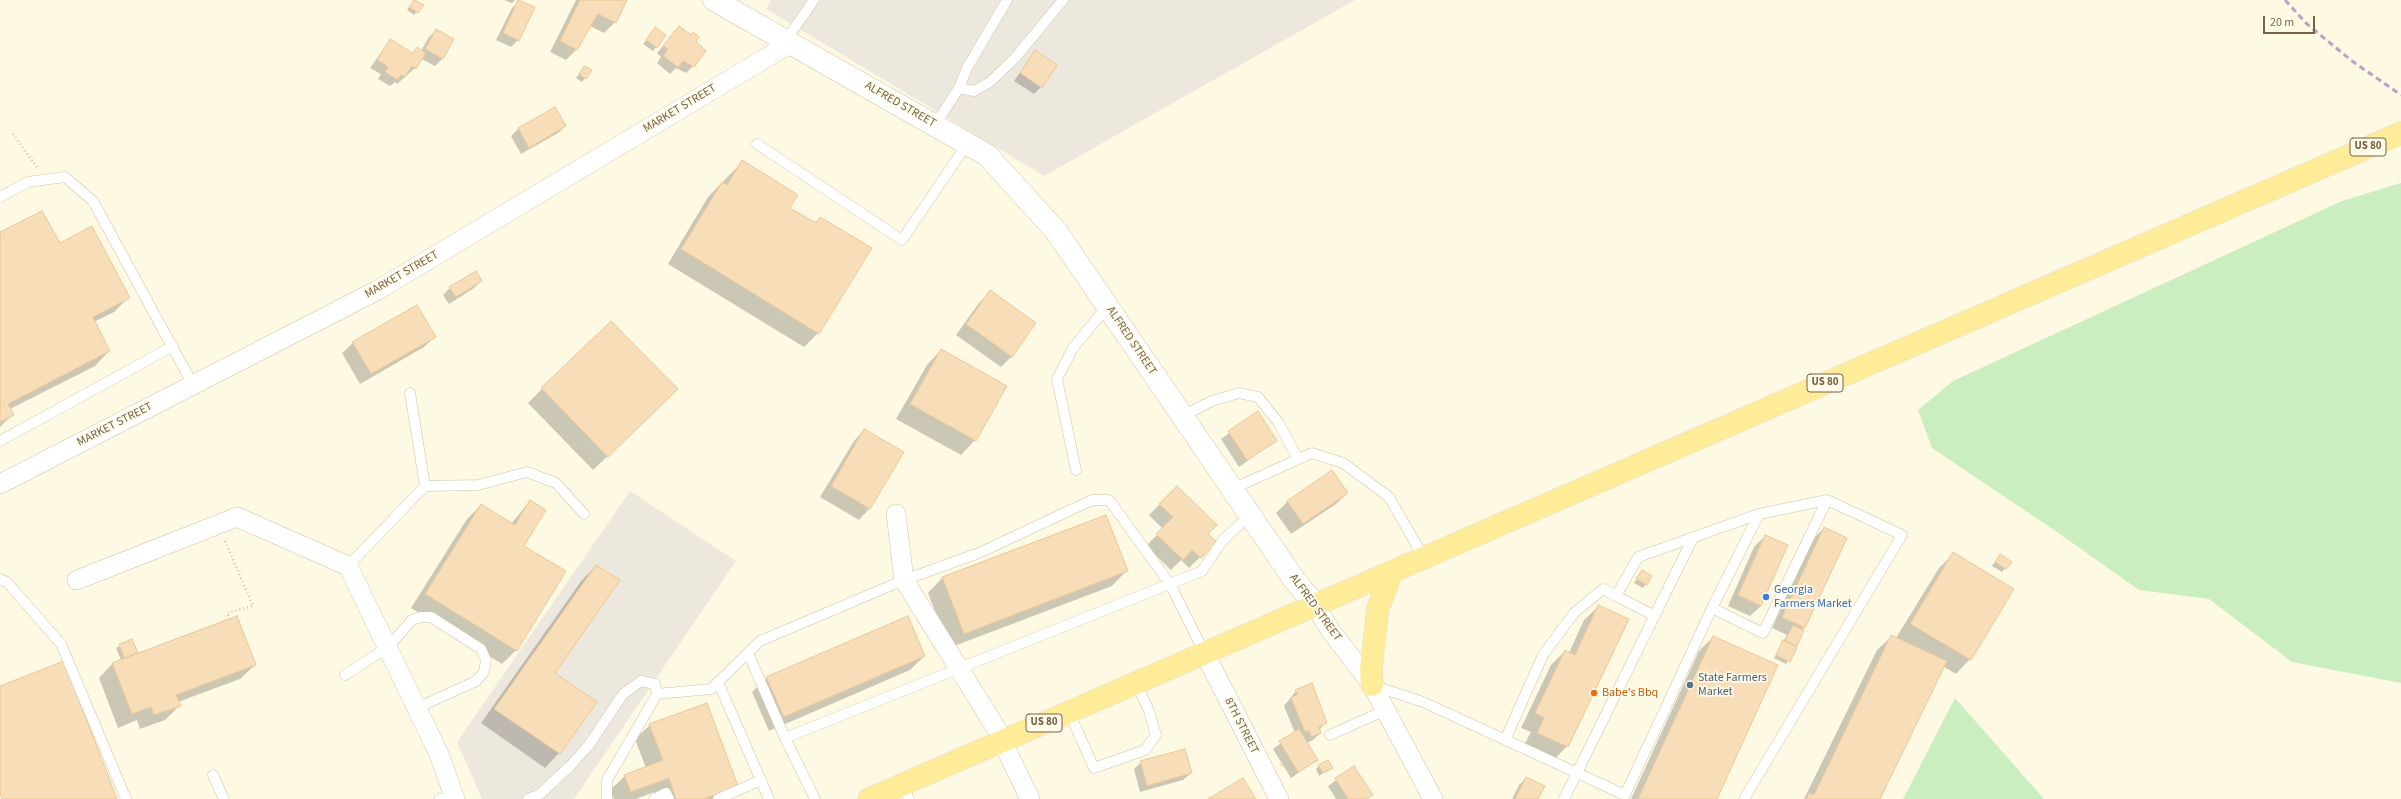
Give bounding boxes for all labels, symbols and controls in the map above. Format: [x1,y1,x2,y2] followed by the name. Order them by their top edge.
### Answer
[2265,8,2317,34] scale bar
[2270,14,2294,31] text: 20 m
[862,79,938,131] street label: ALFRED STREET
[641,82,719,136] street label: MARKET STREET
[2350,138,2386,156] road number: US 80
[363,248,441,302] street label: MARKET STREET
[1103,304,1159,378] street label: ALFRED STREET
[1807,374,1843,392] road number: US 80
[75,400,155,450] street label: MARKET STREET
[1286,572,1344,644] street label: ALFRED STREET
[1774,583,1852,611] place label: Georgia Farmers Market
[1761,592,1771,602] marker: Georgia Farmers Market
[1698,671,1767,699] place label: State Farmers Market
[1685,680,1695,690] marker: State Farmers Market
[1602,686,1658,700] place label: Babe's Bbq
[1589,688,1599,698] marker: Babe's Bbq
[1221,695,1261,757] street label: 8TH STREET
[1026,714,1062,732] road number: US 80

